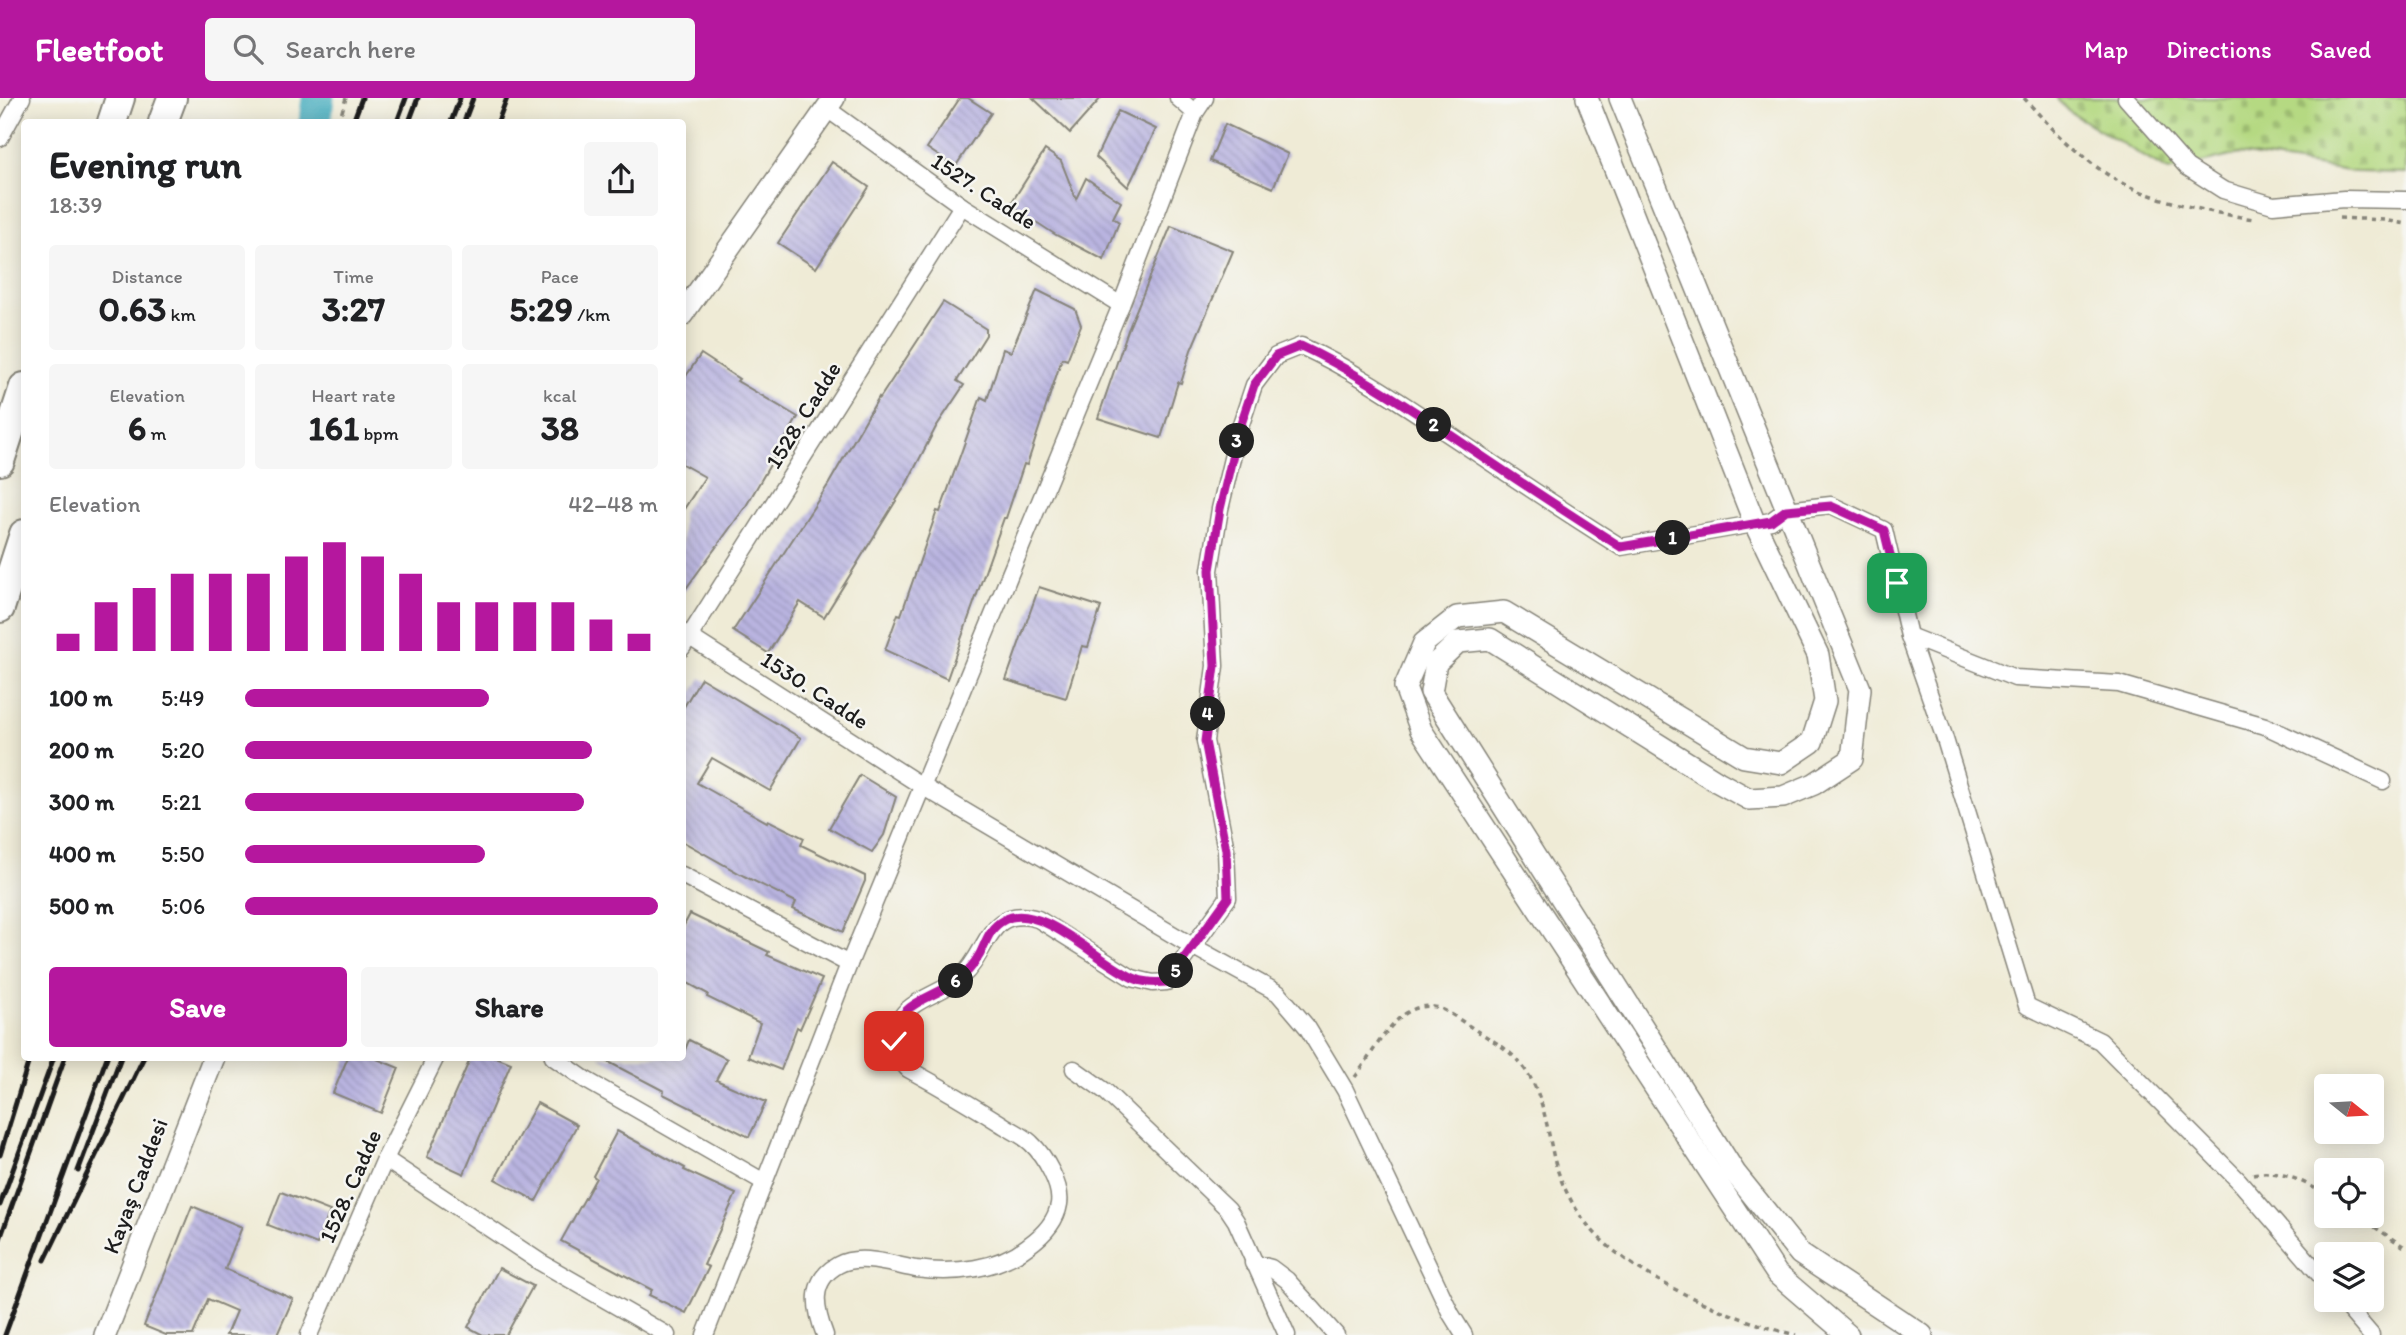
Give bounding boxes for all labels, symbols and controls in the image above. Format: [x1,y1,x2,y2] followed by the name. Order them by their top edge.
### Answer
[205,18,695,81] search box
[35,30,163,69] text: Fleetfoot
[229,30,267,68] icon: search
[285,33,416,65] text: Search here
[2084,35,2128,64] text: Map
[2166,35,2272,64] text: Directions
[2310,35,2371,64] text: Saved
[49,142,242,188] text: Evening run
[584,142,658,216] button: share
[926,147,1042,235] street label: 1527. Cadde
[49,191,102,219] text: 18:39
[112,265,183,288] text: Distance
[333,265,374,288] text: Time
[541,265,579,288] text: Pace
[99,288,166,330] text: 0.63
[322,288,385,330] text: 3:27
[509,288,573,330] text: 5:29
[166,303,196,326] text: km
[573,303,610,326] text: /km
[759,356,847,474] street label: 1528. Cadde
[109,384,185,407] text: Elevation
[311,384,396,407] text: Heart rate
[543,384,577,407] text: kcal
[128,407,146,449] text: 6
[308,407,359,449] text: 161
[541,407,579,449] text: 38
[1416,408,1452,442] pin: 2
[1429,413,1439,436] text: 2
[146,422,167,445] text: m
[359,422,399,445] text: bpm
[1220,424,1254,458] pin: 3
[1231,429,1242,452] text: 3
[49,490,140,518] text: Elevation
[568,490,658,518] text: 42–48 m
[1656,520,1690,556] pin: 1
[1668,526,1677,549] text: 1
[1867,553,1927,613] pin
[1878,564,1916,602] icon: arrive
[756,645,874,735] street label: 1530. Cadde
[49,684,113,712] text: 100 m
[161,684,205,712] text: 5:49
[1190,696,1226,732] pin: 4
[1202,702,1213,725] text: 4
[49,736,114,764] text: 200 m
[161,736,205,764] text: 5:20
[49,788,114,816] text: 300 m
[161,788,201,816] text: 5:21
[49,840,116,868] text: 400 m
[161,840,205,868] text: 5:50
[49,892,114,920] text: 500 m
[161,892,205,920] text: 5:06
[1158,954,1194,988] pin: 5
[1171,959,1180,982] text: 5
[939,964,974,998] pin: 6
[49,967,347,1047] button: Save
[361,967,658,1047] button: Share
[950,969,961,992] text: 6
[864,1011,924,1071] pin
[875,1022,913,1060] icon: check
[2314,1074,2384,1144] north arrow
[2314,1074,2384,1312] map controls
[96,1114,174,1258] street label: Kayaş Caddesi
[313,1125,387,1247] street label: 1528. Cadde
[2314,1158,2384,1228] button: locate
[2314,1242,2384,1312] button: layers

